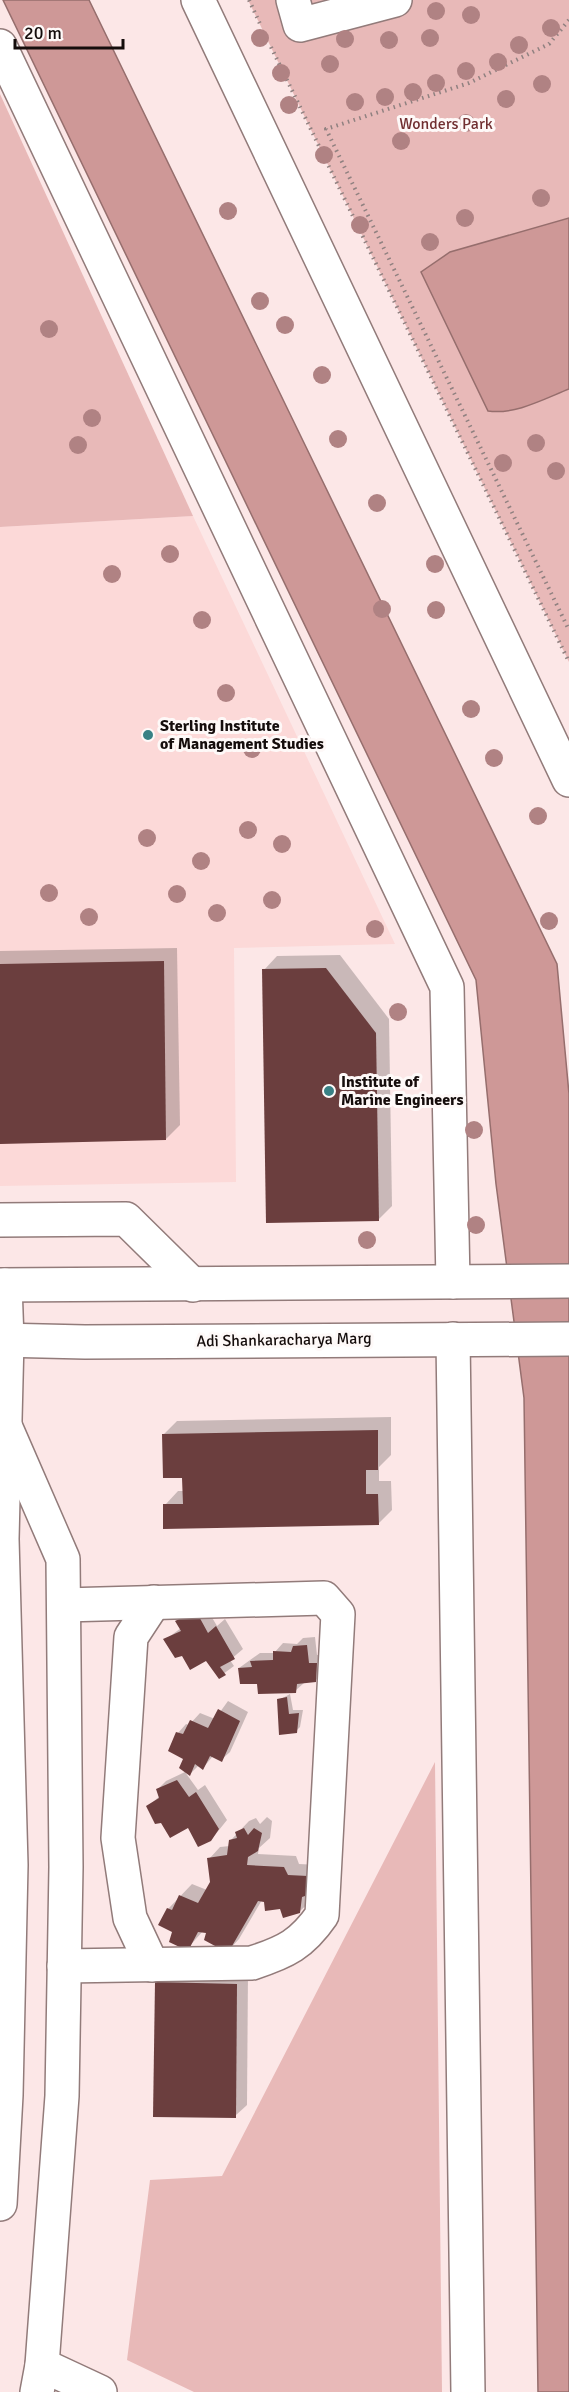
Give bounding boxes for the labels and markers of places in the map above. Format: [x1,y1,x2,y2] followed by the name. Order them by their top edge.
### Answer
[160,716,324,754] place label: Sterling Institute of Management Studies
[141,728,155,742] marker: Sterling Institute of Management Studies
[341,1072,464,1110] place label: Institute of Marine Engineers
[322,1084,336,1098] marker: Institute of Marine Engineers

